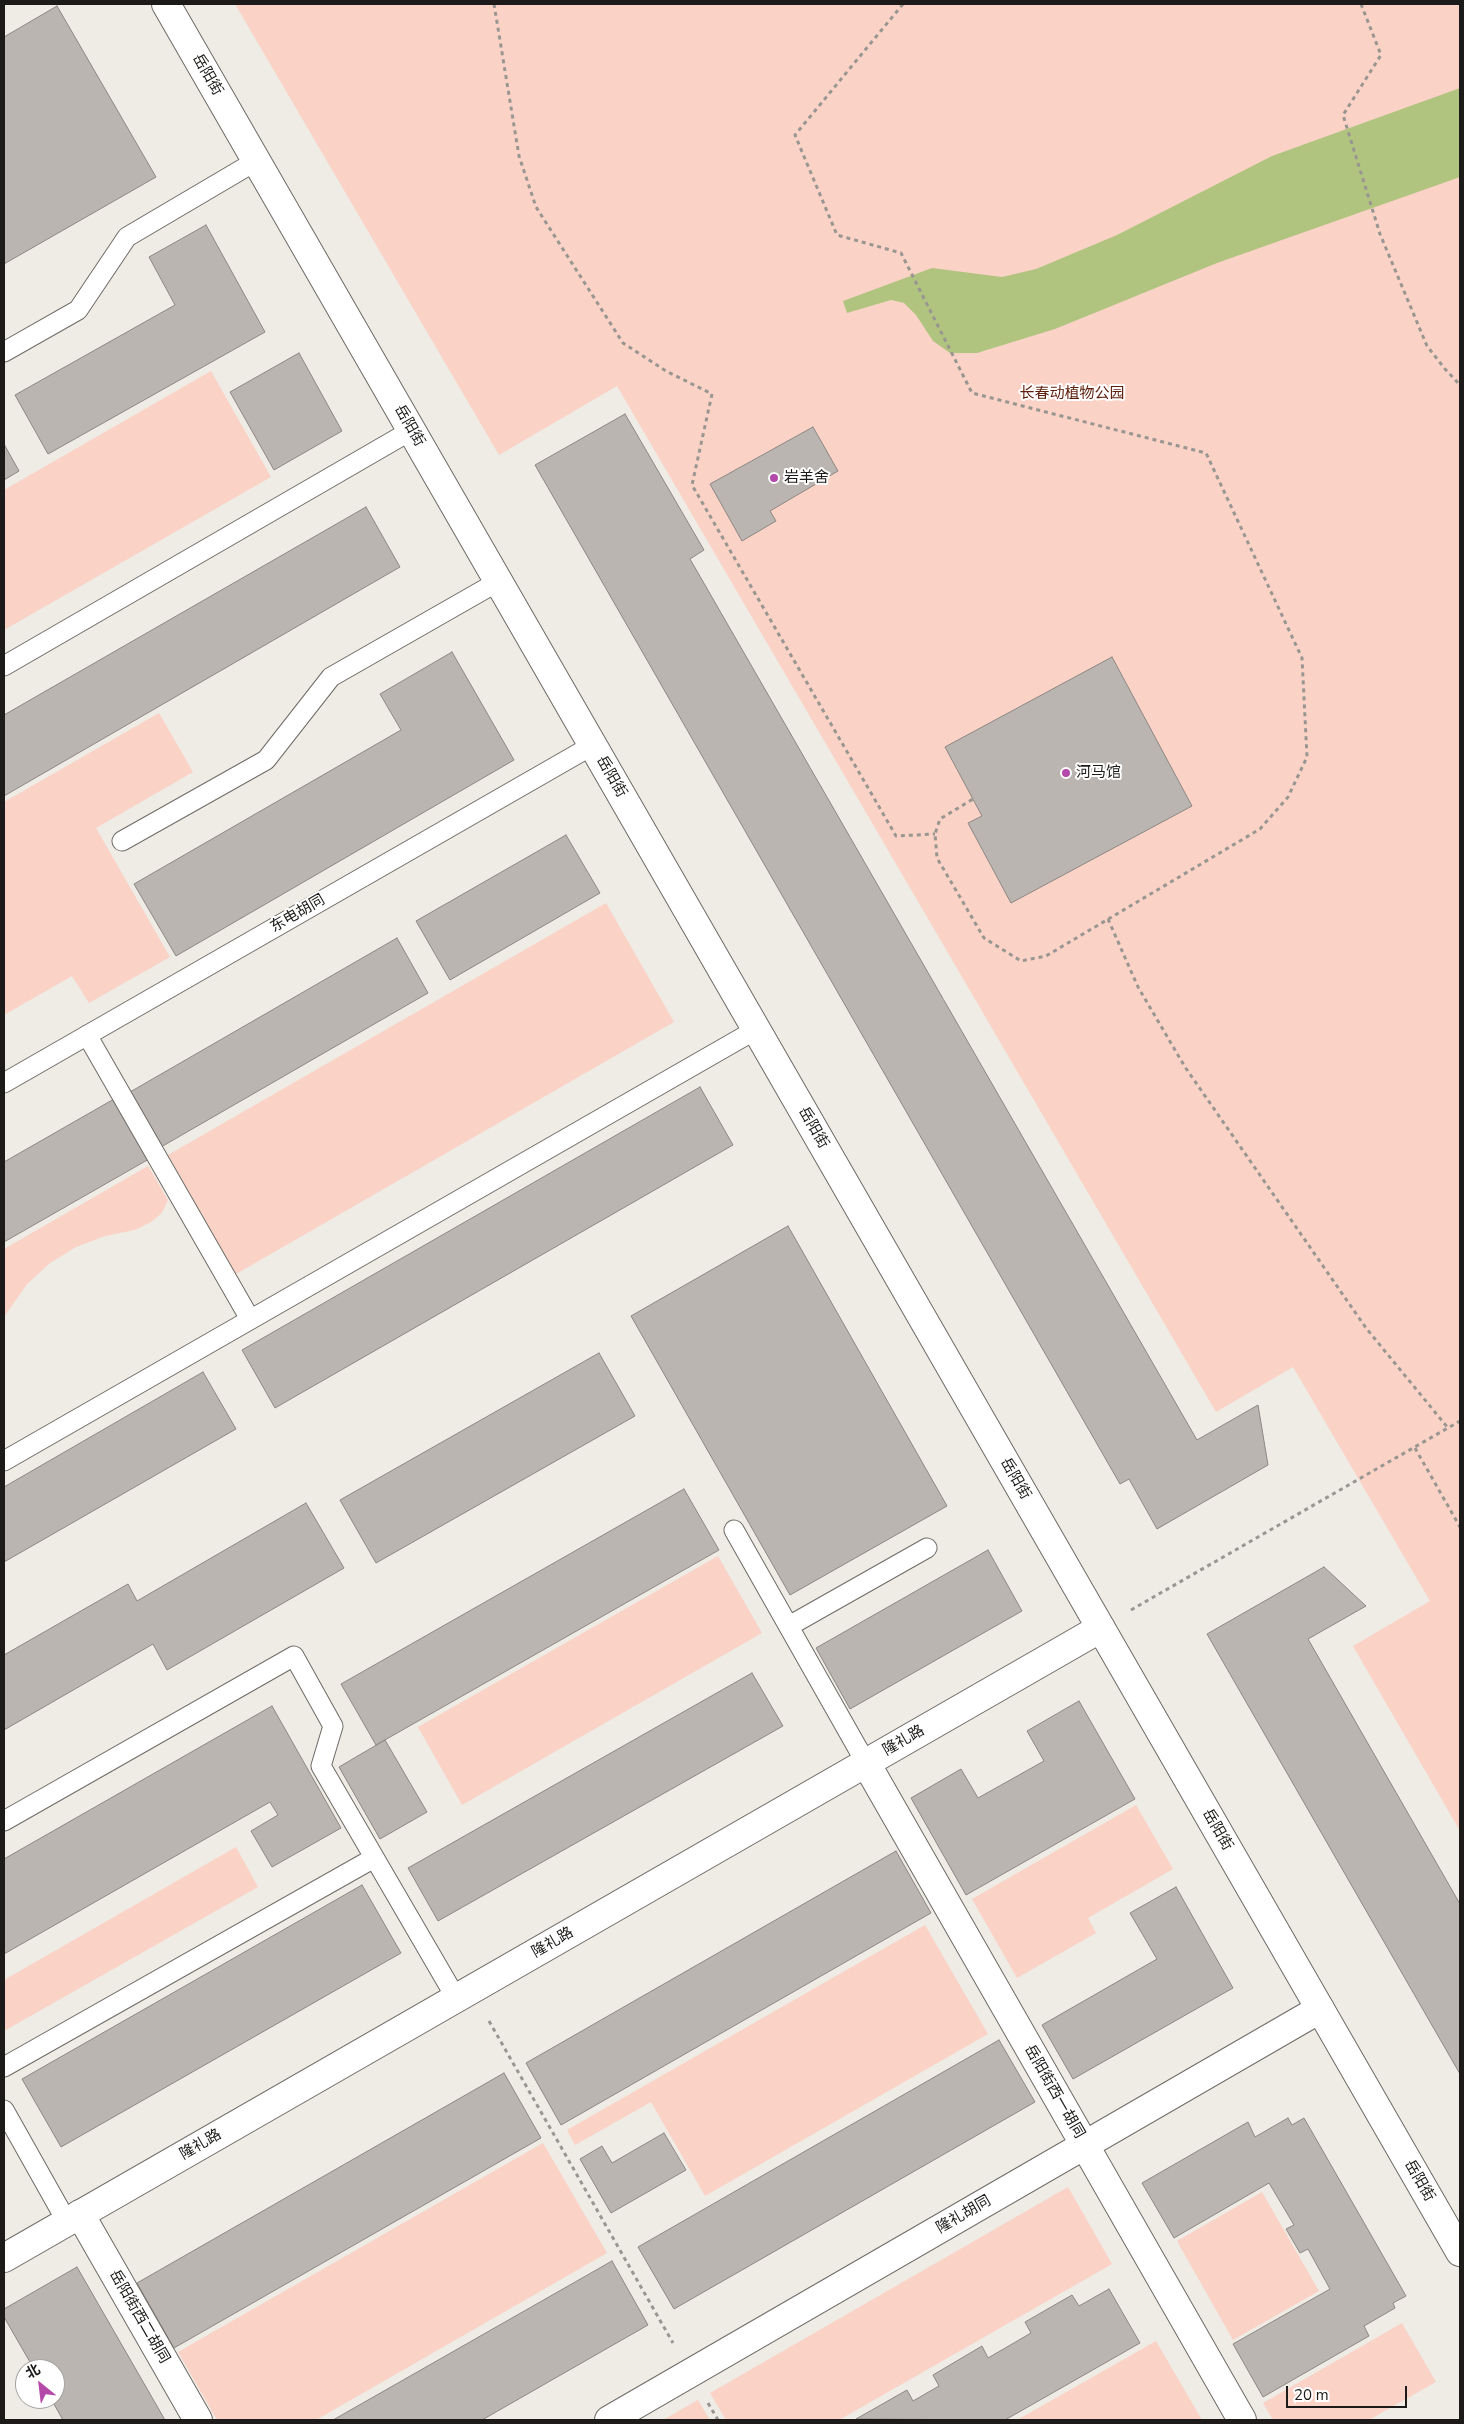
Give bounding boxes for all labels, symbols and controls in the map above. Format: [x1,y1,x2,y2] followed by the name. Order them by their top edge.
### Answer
[188,51,226,99] street label: 岳阳街
[1020,385,1124,403] park label: 长春动植物公园
[390,402,428,450] street label: 岳阳街
[784,469,829,487] place label: 岩羊舍
[768,472,780,484] marker: 岩羊舍
[592,753,630,801] street label: 岳阳街
[1076,764,1121,782] place label: 河马馆
[1060,767,1072,779] marker: 河马馆
[268,891,328,937] street label: 东电胡同
[794,1104,832,1152] street label: 岳阳街
[996,1455,1034,1503] street label: 岳阳街
[880,1722,928,1760] street label: 隆礼路
[1198,1806,1236,1854] street label: 岳阳街
[529,1924,577,1962] street label: 隆礼路
[1020,2042,1088,2142] street label: 岳阳街西一胡同
[177,2126,225,2164] street label: 隆礼路
[1400,2157,1438,2205] street label: 岳阳街
[934,2192,994,2238] street label: 隆礼胡同
[105,2267,173,2367] street label: 岳阳街西二胡同
[15,2359,65,2409] north arrow
[22,2360,44,2383] text: 北
[1289,2376,1410,2408] scale bar
[1294,2385,1329,2405] text: 20 m

